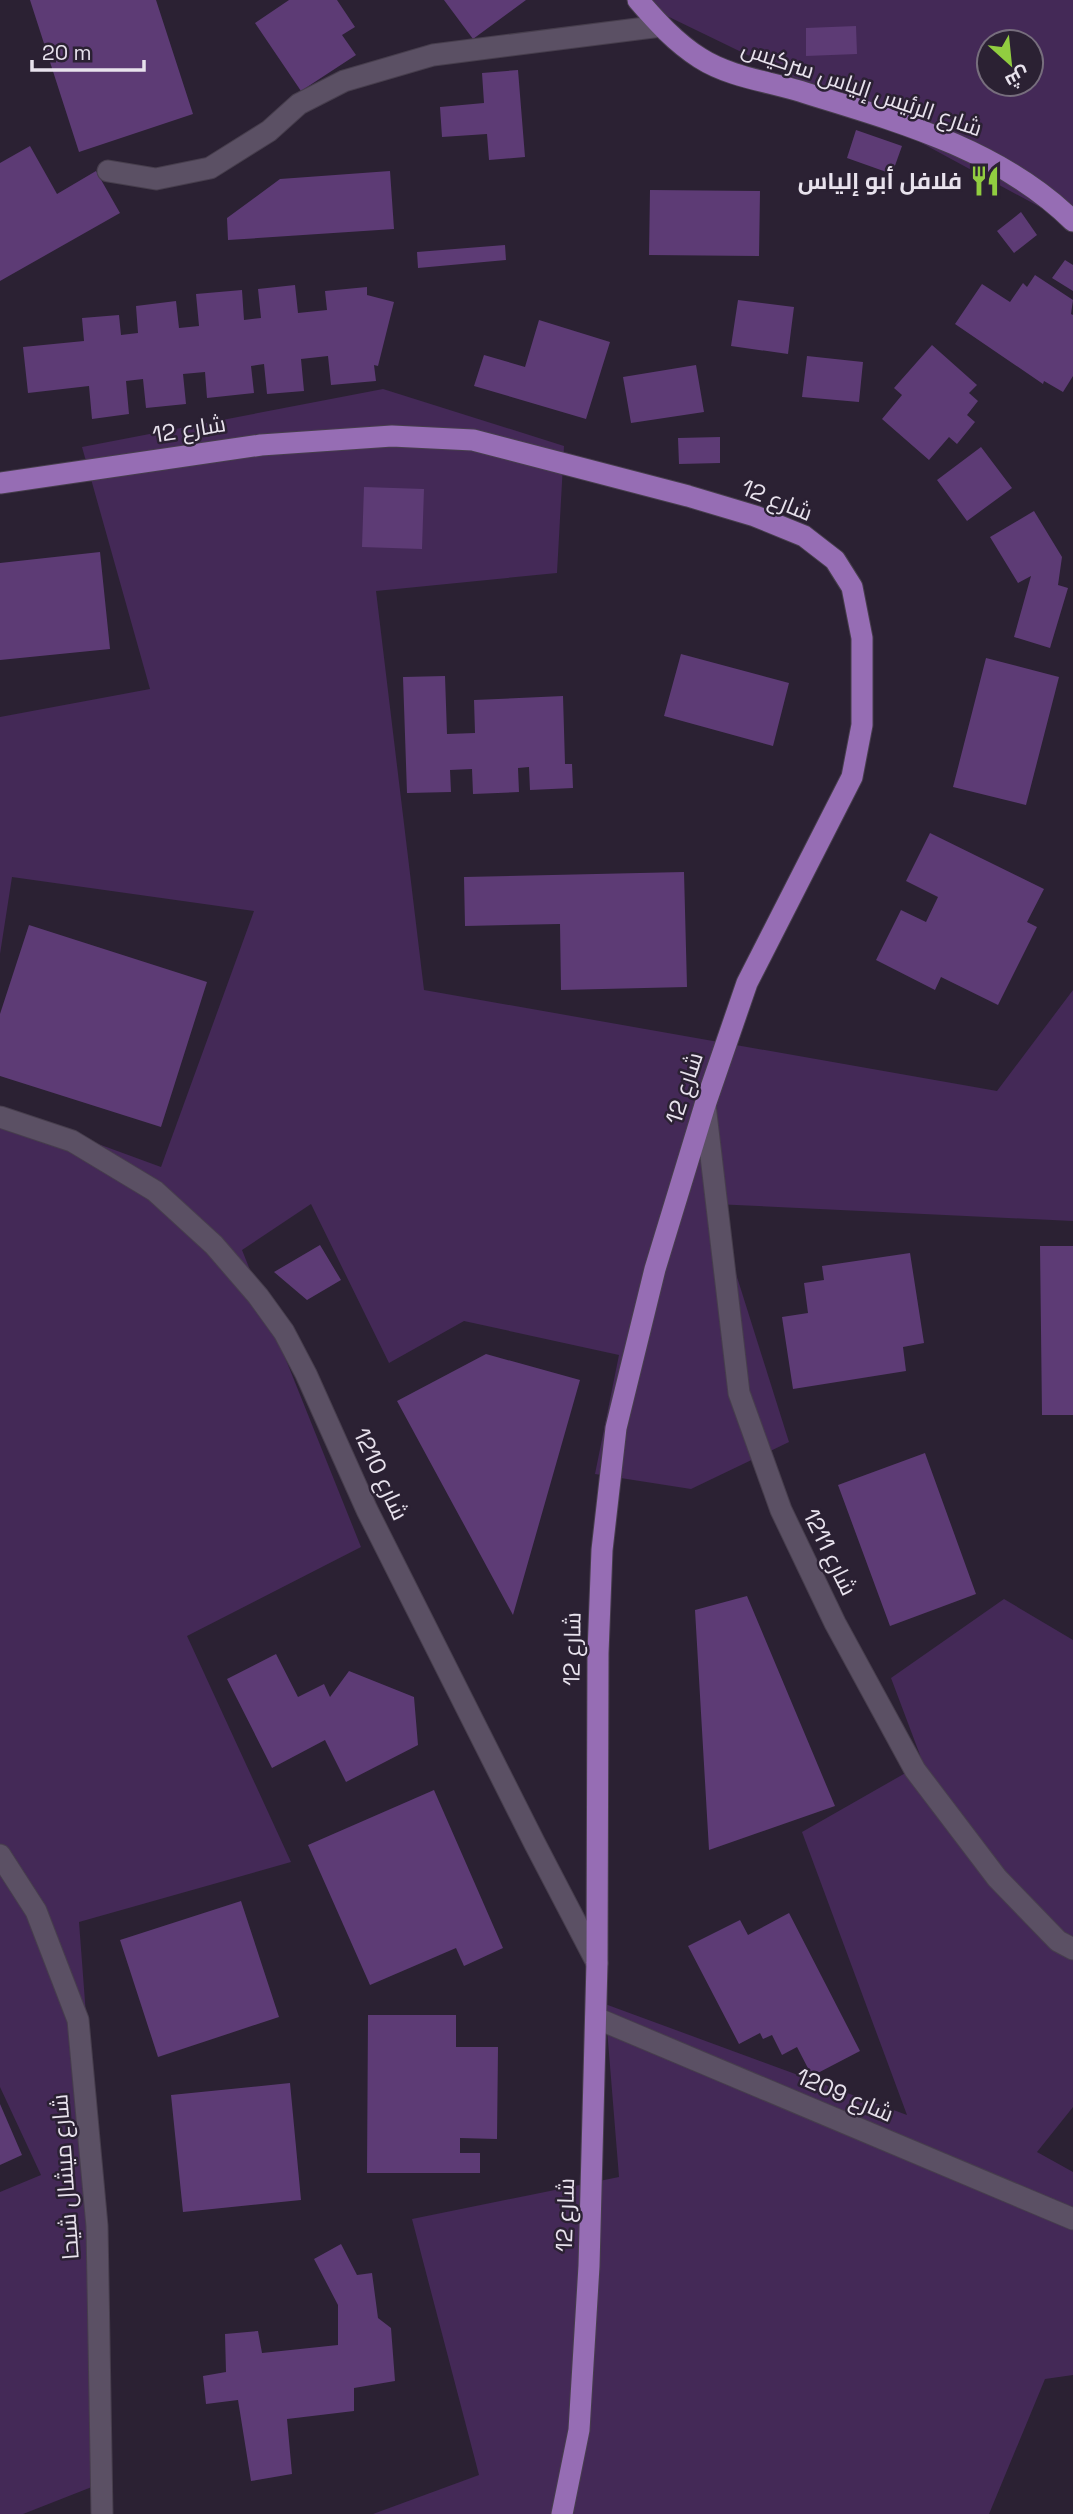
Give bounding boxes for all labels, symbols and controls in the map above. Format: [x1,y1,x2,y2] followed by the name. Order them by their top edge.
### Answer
[32,28,144,72] scale bar
[975,28,1045,98] north arrow
[737,33,986,144] street label: شارع الرئيس إلياس سركيس
[42,39,92,66] text: 20 m
[1001,61,1034,94] text: ش
[968,164,1002,198] restaurant icon: فلافل أبو إلياس
[798,166,962,196] place label: فلافل أبو إلياس
[150,408,228,451] street label: شارع 12
[737,472,817,529] street label: شارع 12
[658,1048,711,1128] street label: شارع 12
[346,1423,415,1525] street label: شارع 1210
[795,1504,864,1601] street label: شارع 1211
[556,1612,589,1686] street label: شارع 12
[791,2061,898,2130] street label: شارع 1209
[44,2093,87,2261] street label: شارع ميشال شيحا
[549,2178,582,2253] street label: شارع 12

